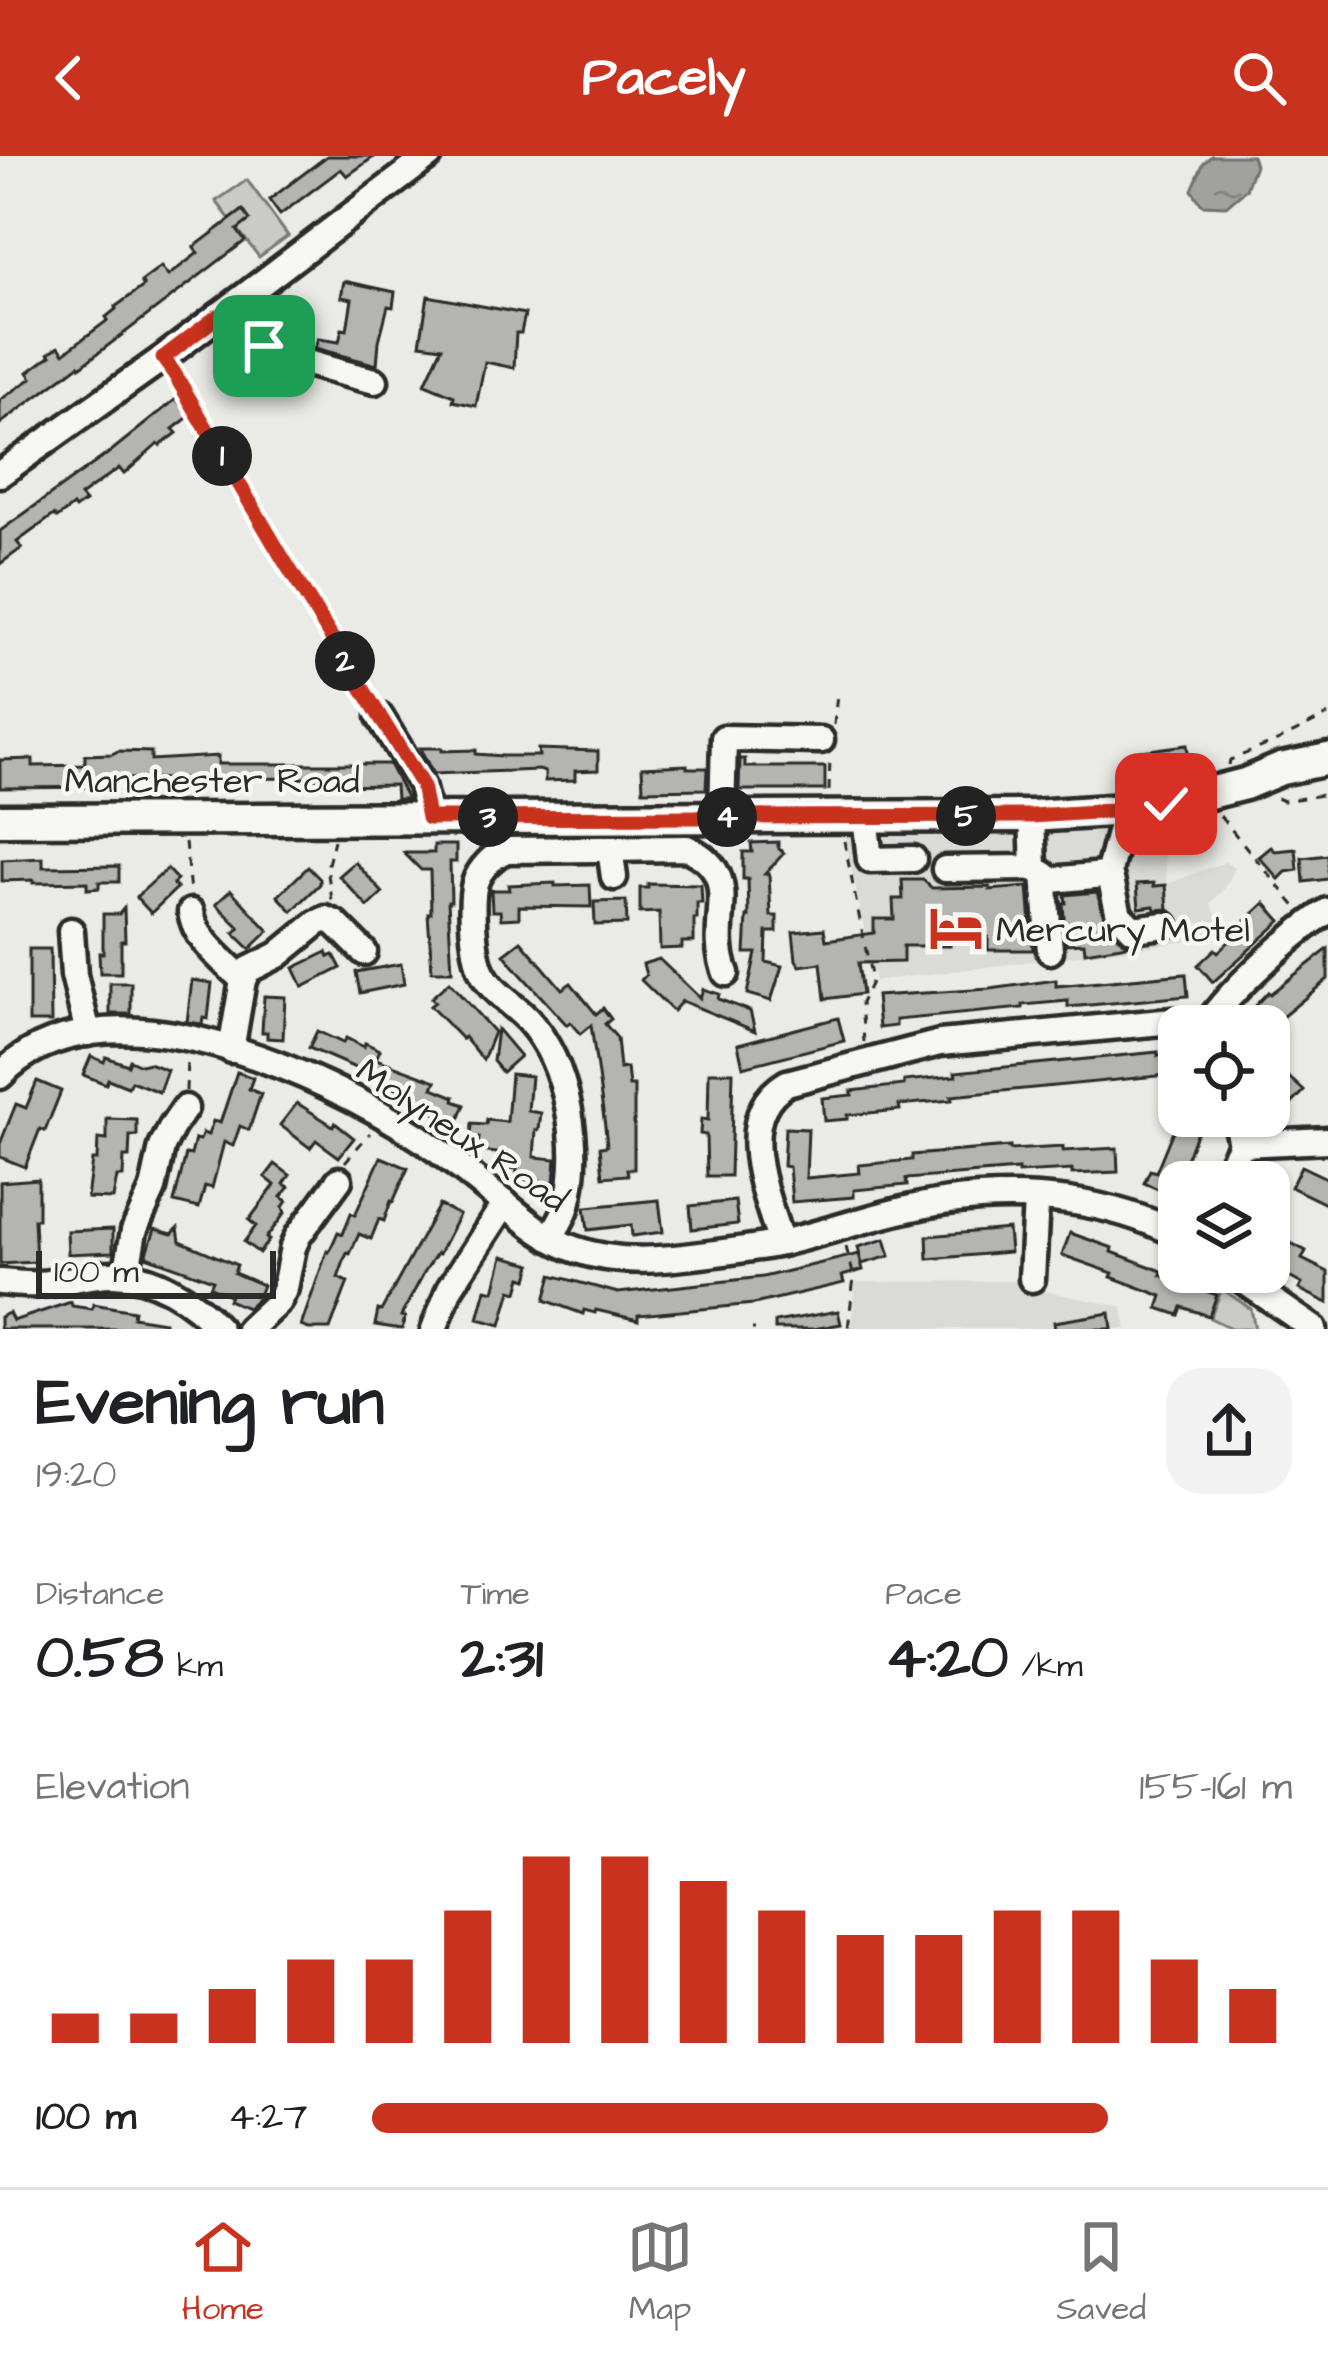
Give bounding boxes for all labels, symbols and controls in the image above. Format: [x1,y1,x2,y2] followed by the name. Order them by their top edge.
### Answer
[582,41,746,116] text: Pacely
[36,45,102,111] icon: back
[1226,45,1292,111] icon: search
[213,295,315,397] pin
[231,313,297,379] icon: arrive
[192,426,252,486] pin: 1
[220,433,224,479] text: 1
[315,631,375,691] pin: 2
[336,638,354,684] text: 2
[1115,753,1217,855] pin
[64,756,360,807] street label: Manchester Road
[1133,771,1199,837] icon: check
[936,786,996,846] pin: 5
[458,787,518,847] pin: 3
[697,787,757,847] pin: 4
[954,793,978,839] text: 5
[480,794,496,840] text: 3
[716,794,738,840] text: 4
[927,899,985,957] hotel icon: Mercury Motel
[996,905,1250,956] place label: Mercury Motel
[1158,1005,1290,1293] map controls
[1158,1005,1290,1137] button: locate
[346,1046,578,1226] street label: Molyneux Road
[1158,1161,1290,1293] button: layers
[36,1245,276,1298] scale bar
[54,1249,139,1295] text: 100 m
[36,1358,384,1450] text: Evening run
[1166,1368,1292,1494] button: share
[36,1449,117,1503] text: 19:20
[36,1571,164,1617] text: Distance
[461,1571,530,1617] text: Time
[885,1571,962,1617] text: Pace
[36,1617,164,1700] text: 0.58
[461,1617,543,1700] text: 2:31
[885,1617,1008,1700] text: 4:20
[164,1643,223,1689] text: km
[1008,1643,1083,1689] text: /km
[36,1761,190,1815] text: Elevation
[1139,1761,1292,1815] text: 155–161 m
[36,2091,136,2145] text: 100 m
[228,2091,307,2145] text: 4:27
[182,2214,264,2332] tab: Home
[627,2214,693,2332] tab: Map
[1056,2214,1146,2332] tab: Saved

